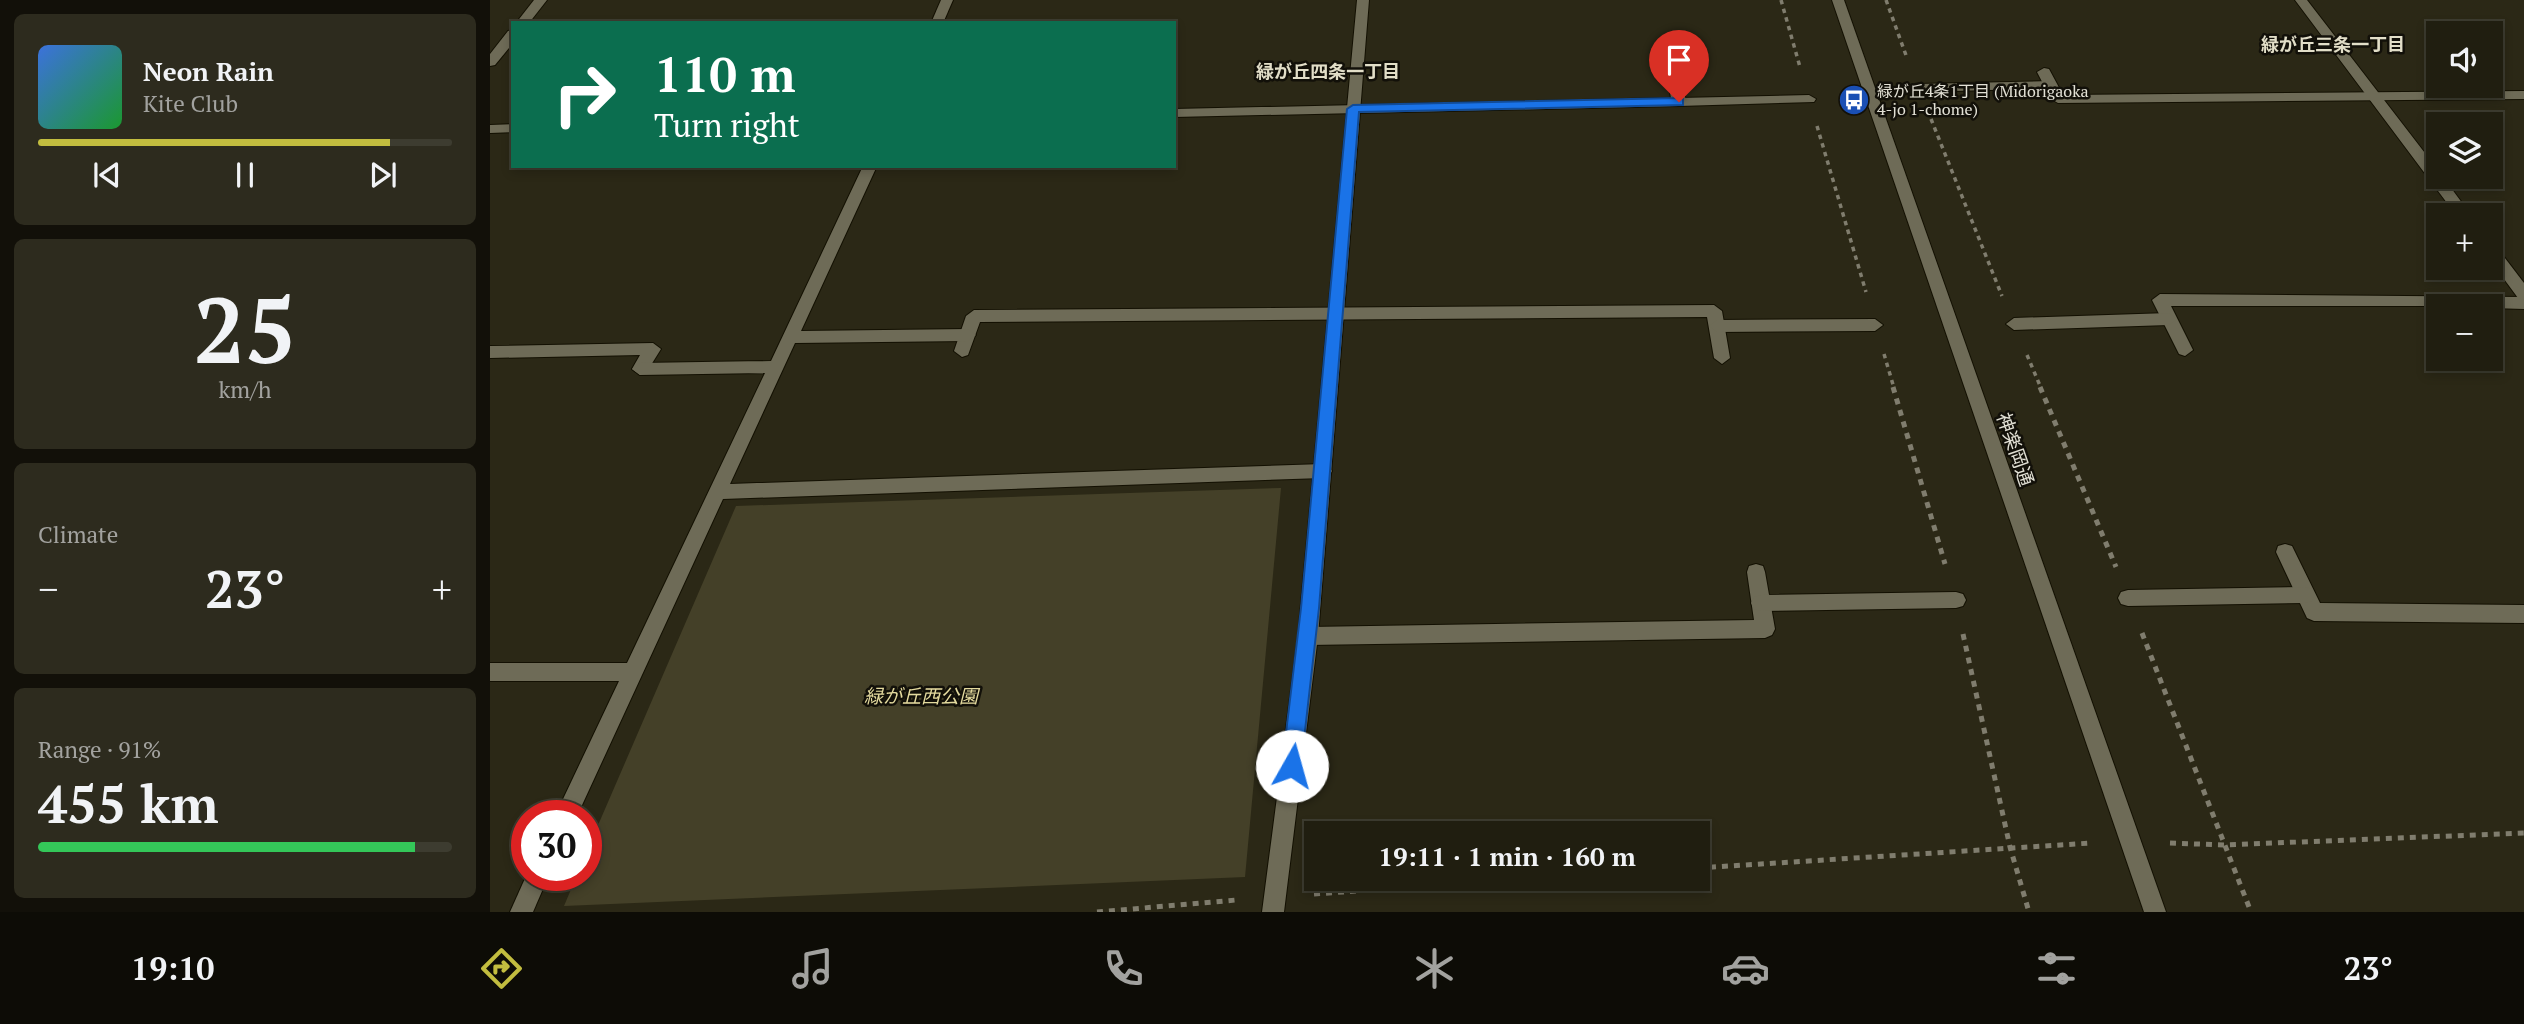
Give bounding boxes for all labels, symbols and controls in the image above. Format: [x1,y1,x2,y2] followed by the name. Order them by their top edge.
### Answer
[2426,21,2503,371] map controls
[2426,21,2503,98] button: sound
[1649,30,1709,102] pin
[2261,32,2405,56] district label: 緑が丘三条一丁目
[654,41,796,106] text: 110 m
[1660,41,1698,79] icon: arrive
[539,49,630,140] icon: right
[143,54,274,88] text: Neon Rain
[1256,59,1400,83] district label: 緑が丘四条一丁目
[1877,80,2089,120] place label: 緑が丘4条1丁目 (Midorigaoka 4-jo 1-chome)
[1837,83,1871,117] bus stop icon: 緑が丘4条1丁目 (Midorigaoka 4-jo 1-chome)
[143,88,238,119] text: Kite Club
[654,104,800,146] text: Turn right
[2426,112,2503,189] button: layers
[88,156,126,194] icon: previous
[226,156,264,194] icon: pause
[364,156,402,194] icon: next
[2426,203,2503,280] button: +
[194,268,296,389] text: 25
[2426,294,2503,371] button: −
[218,374,272,405] text: km/h
[1992,409,2040,489] street label: 神楽岡通
[38,519,118,550] text: Climate
[205,554,285,623] text: 23°
[38,564,58,614] text: −
[432,564,452,614] text: +
[864,683,981,708] park label: 緑が丘西公園
[1255,729,1329,803] position arrow
[38,734,161,765] text: Range · 91%
[38,769,219,838] text: 455 km
[511,800,602,891] speed limit sign: 30
[1378,839,1636,873] text: 19:11 · 1 min · 160 m
[477,944,526,993] icon: directions
[788,944,837,993] icon: music
[1099,944,1148,993] icon: phone
[1410,944,1459,993] icon: climate
[1721,944,1770,993] icon: car
[2032,944,2081,993] icon: filters
[131,947,214,989] text: 19:10
[2343,947,2393,989] text: 23°

